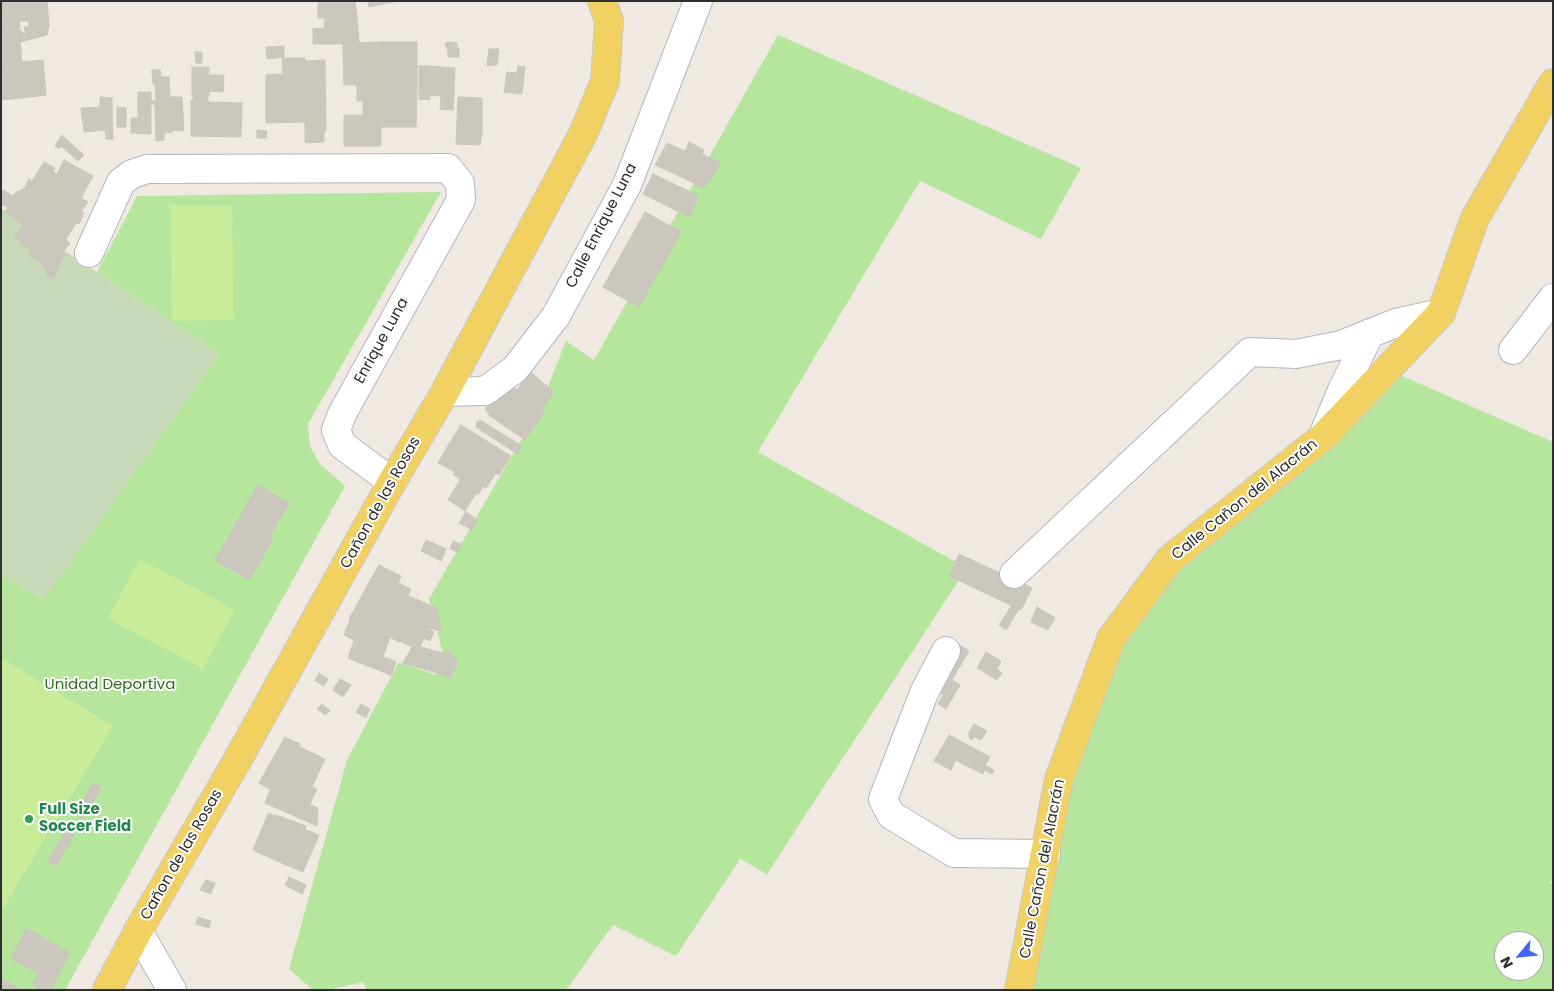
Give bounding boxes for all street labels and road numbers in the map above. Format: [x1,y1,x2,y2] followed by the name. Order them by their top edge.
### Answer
[563,161,641,291] street label: Calle Enrique Luna
[351,295,413,387] street label: Enrique Luna
[337,434,425,572] street label: Cañon de las Rosas
[1168,436,1322,564] street label: Calle Cañon del Alacrán
[1017,778,1069,960] street label: Calle Cañon del Alacrán
[137,786,227,924] street label: Cañon de las Rosas

